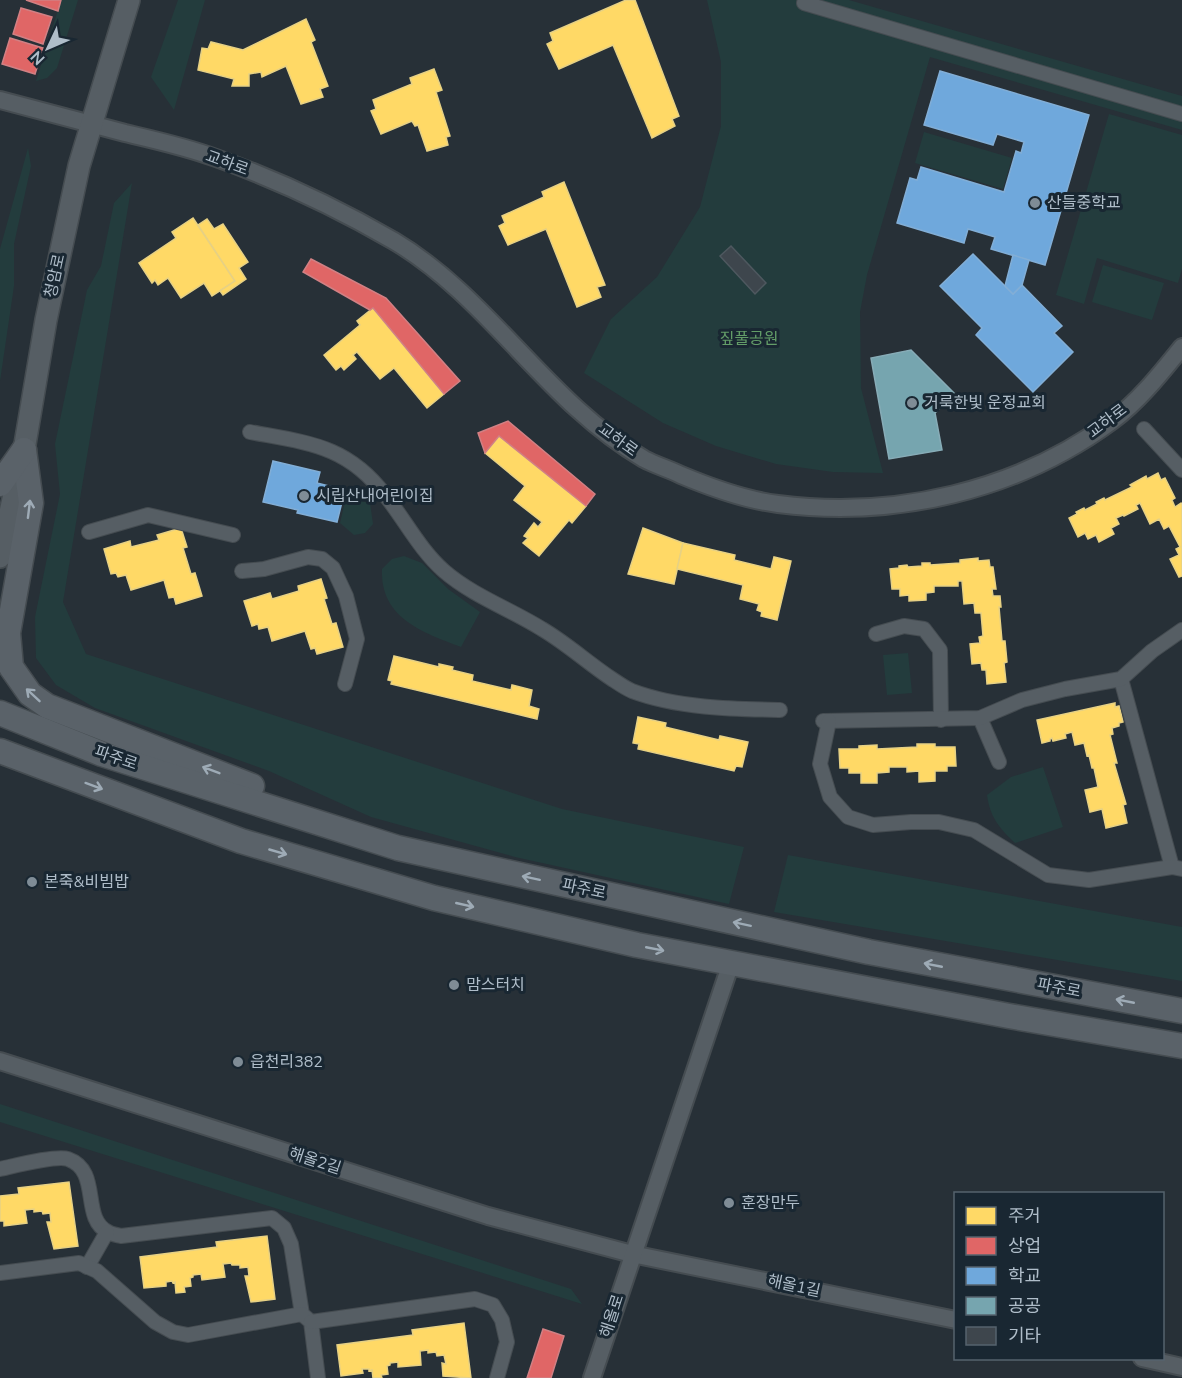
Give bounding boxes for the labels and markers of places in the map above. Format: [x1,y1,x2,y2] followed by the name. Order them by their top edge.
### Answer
[1047,192,1121,214] place label: 산들중학교
[1028,196,1042,210] marker: 산들중학교
[924,392,1046,414] place label: 거룩한빛 운정교회
[905,396,919,410] marker: 거룩한빛 운정교회
[316,485,434,507] place label: 시립산내어린이집
[297,489,311,503] marker: 시립산내어린이집
[44,871,129,893] place label: 본죽&비빔밥
[25,875,39,889] marker: 본죽&비빔밥
[466,974,525,996] place label: 맘스터치
[447,978,461,992] marker: 맘스터치
[250,1051,323,1073] place label: 읍천리382
[231,1055,245,1069] marker: 읍천리382
[741,1192,800,1214] place label: 훈장만두
[722,1196,736,1210] marker: 훈장만두

